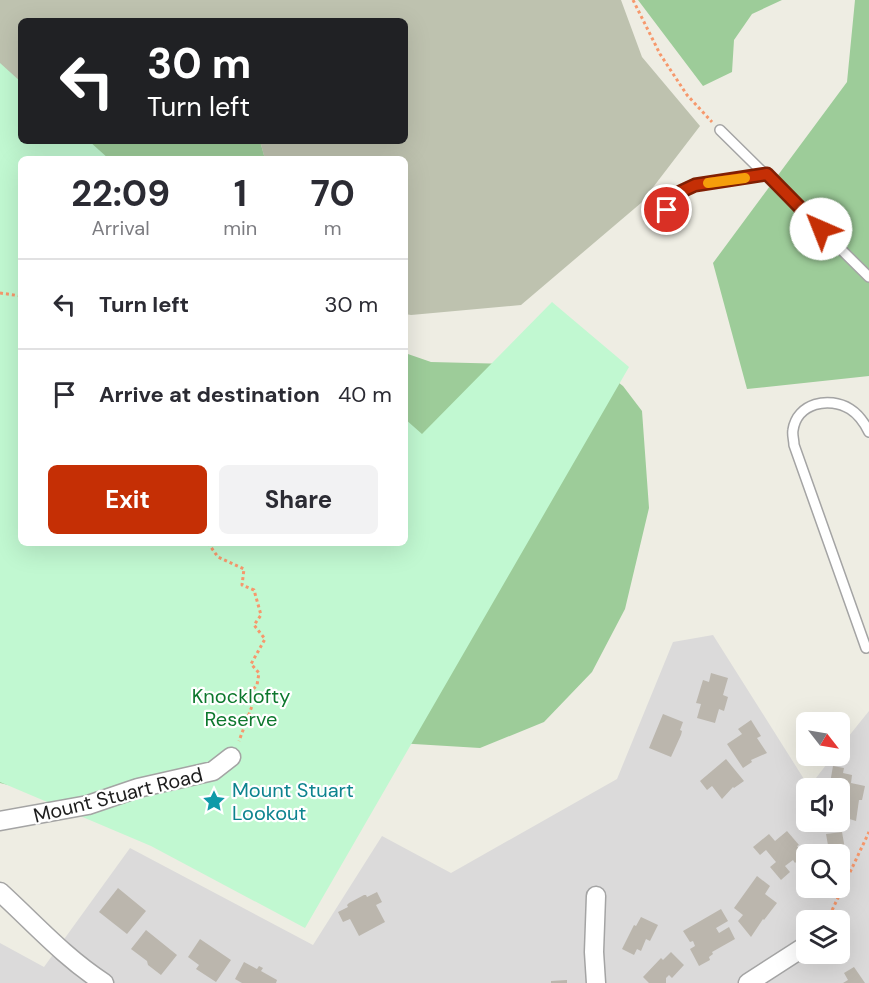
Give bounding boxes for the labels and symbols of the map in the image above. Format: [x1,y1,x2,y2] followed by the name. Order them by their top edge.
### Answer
[641,184,692,235] pin
[789,197,853,261] position arrow
[192,683,290,732] park label: Knocklofty Reserve
[796,712,850,766] north arrow
[31,761,205,829] street label: Mount Stuart Road
[232,777,354,826] place label: Mount Stuart Lookout
[201,788,227,814] place icon: Mount Stuart Lookout

